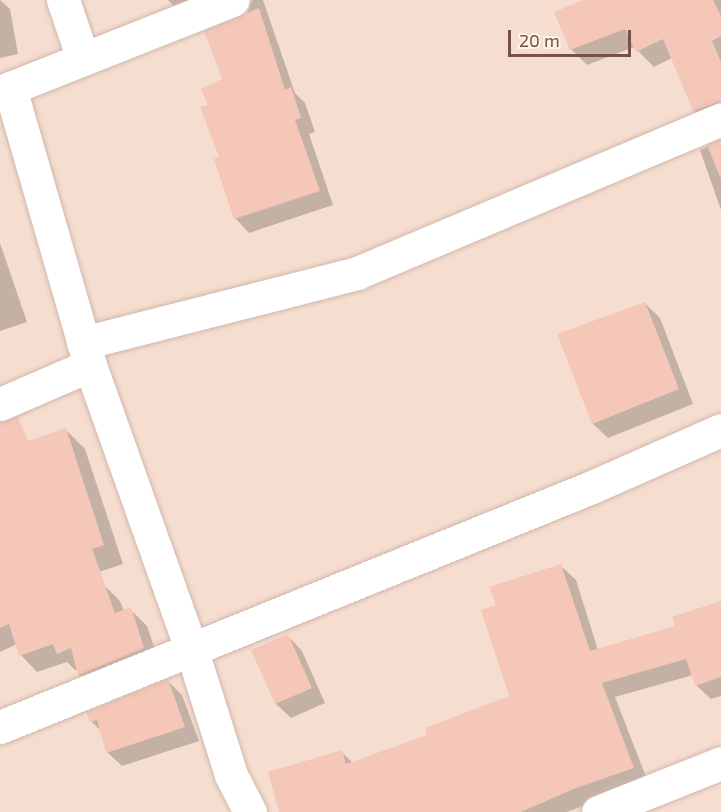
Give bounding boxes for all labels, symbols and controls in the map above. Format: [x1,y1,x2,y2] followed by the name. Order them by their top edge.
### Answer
[511,18,634,56] scale bar
[519,29,560,51] text: 20 m

